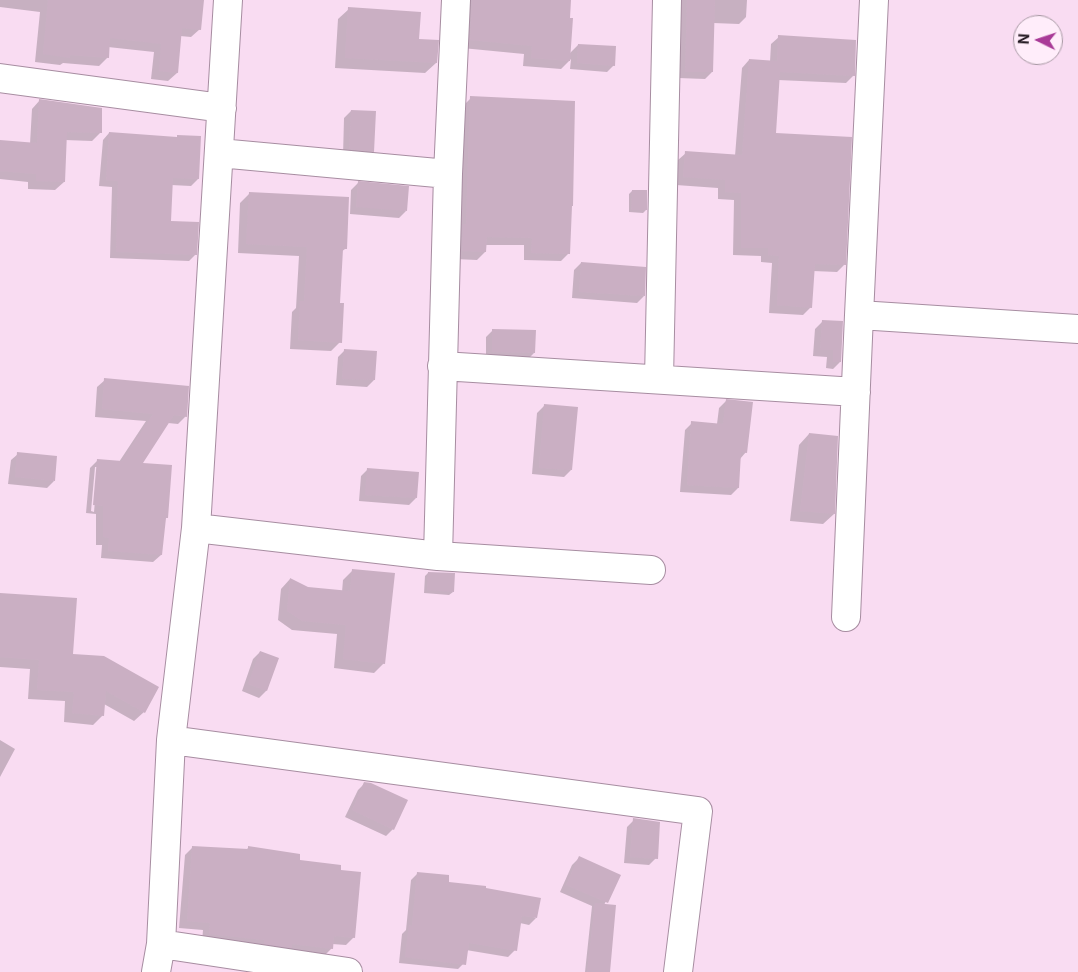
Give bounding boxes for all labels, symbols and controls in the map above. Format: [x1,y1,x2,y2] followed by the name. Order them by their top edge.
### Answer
[1013,15,1063,65] north arrow
[1015,33,1032,45] text: N

